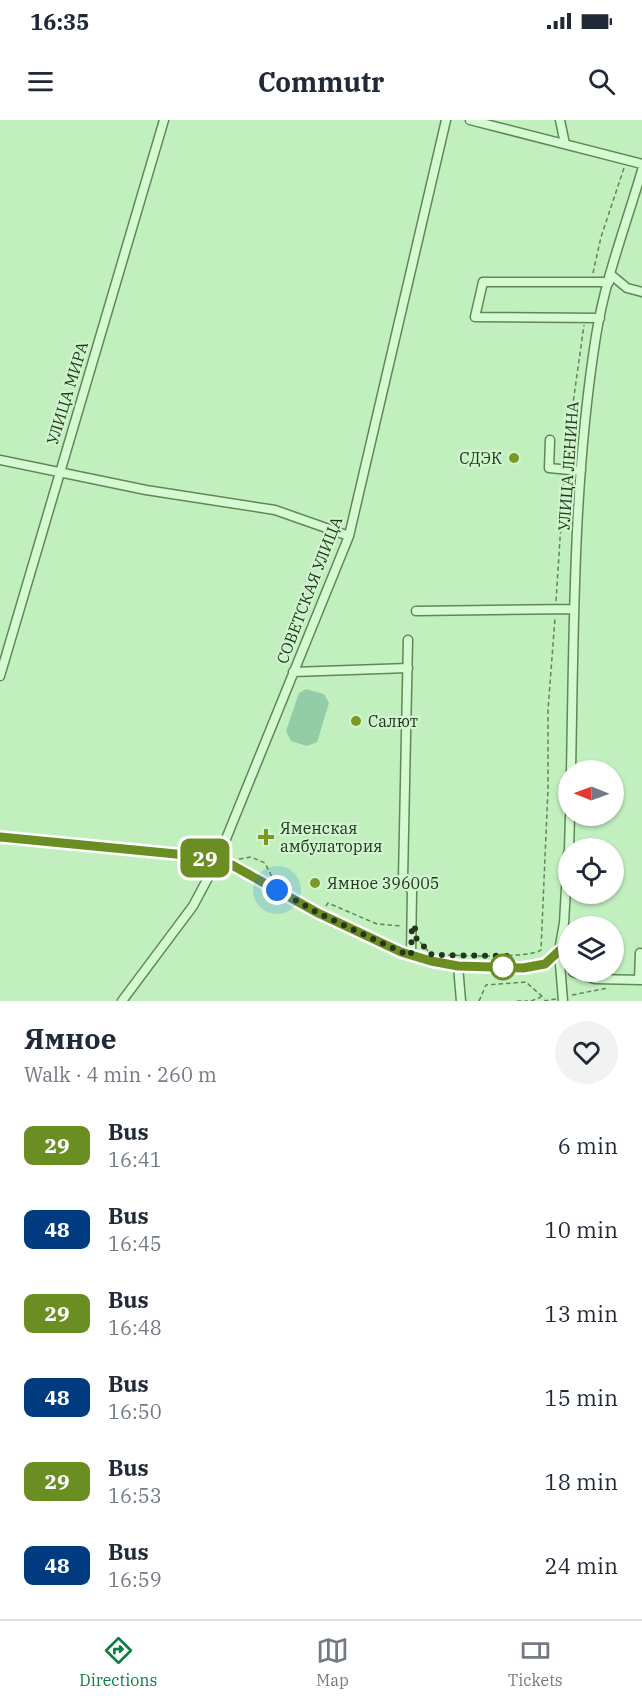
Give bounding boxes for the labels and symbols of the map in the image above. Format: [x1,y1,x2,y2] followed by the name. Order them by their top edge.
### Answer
[42,339,92,447] street label: УЛИЦА МИРА
[553,401,583,531] street label: УЛИЦА ЛЕНИНА
[459,448,502,468] place label: СДЭК
[507,451,521,465] marker: СДЭК
[272,514,346,666] street label: СОВЕТСКАЯ УЛИЦА
[368,711,418,731] place label: Салют
[349,714,363,728] marker: Салют
[558,760,624,826] north arrow
[280,818,382,856] place label: Яменская амбулатория
[257,828,275,846] marker: Яменская амбулатория
[178,838,232,878] line badge: 29
[327,873,439,893] place label: Ямное 396005
[262,875,292,905] your location
[308,876,322,890] marker: Ямное 396005
[490,954,516,980] unlabelled marker

